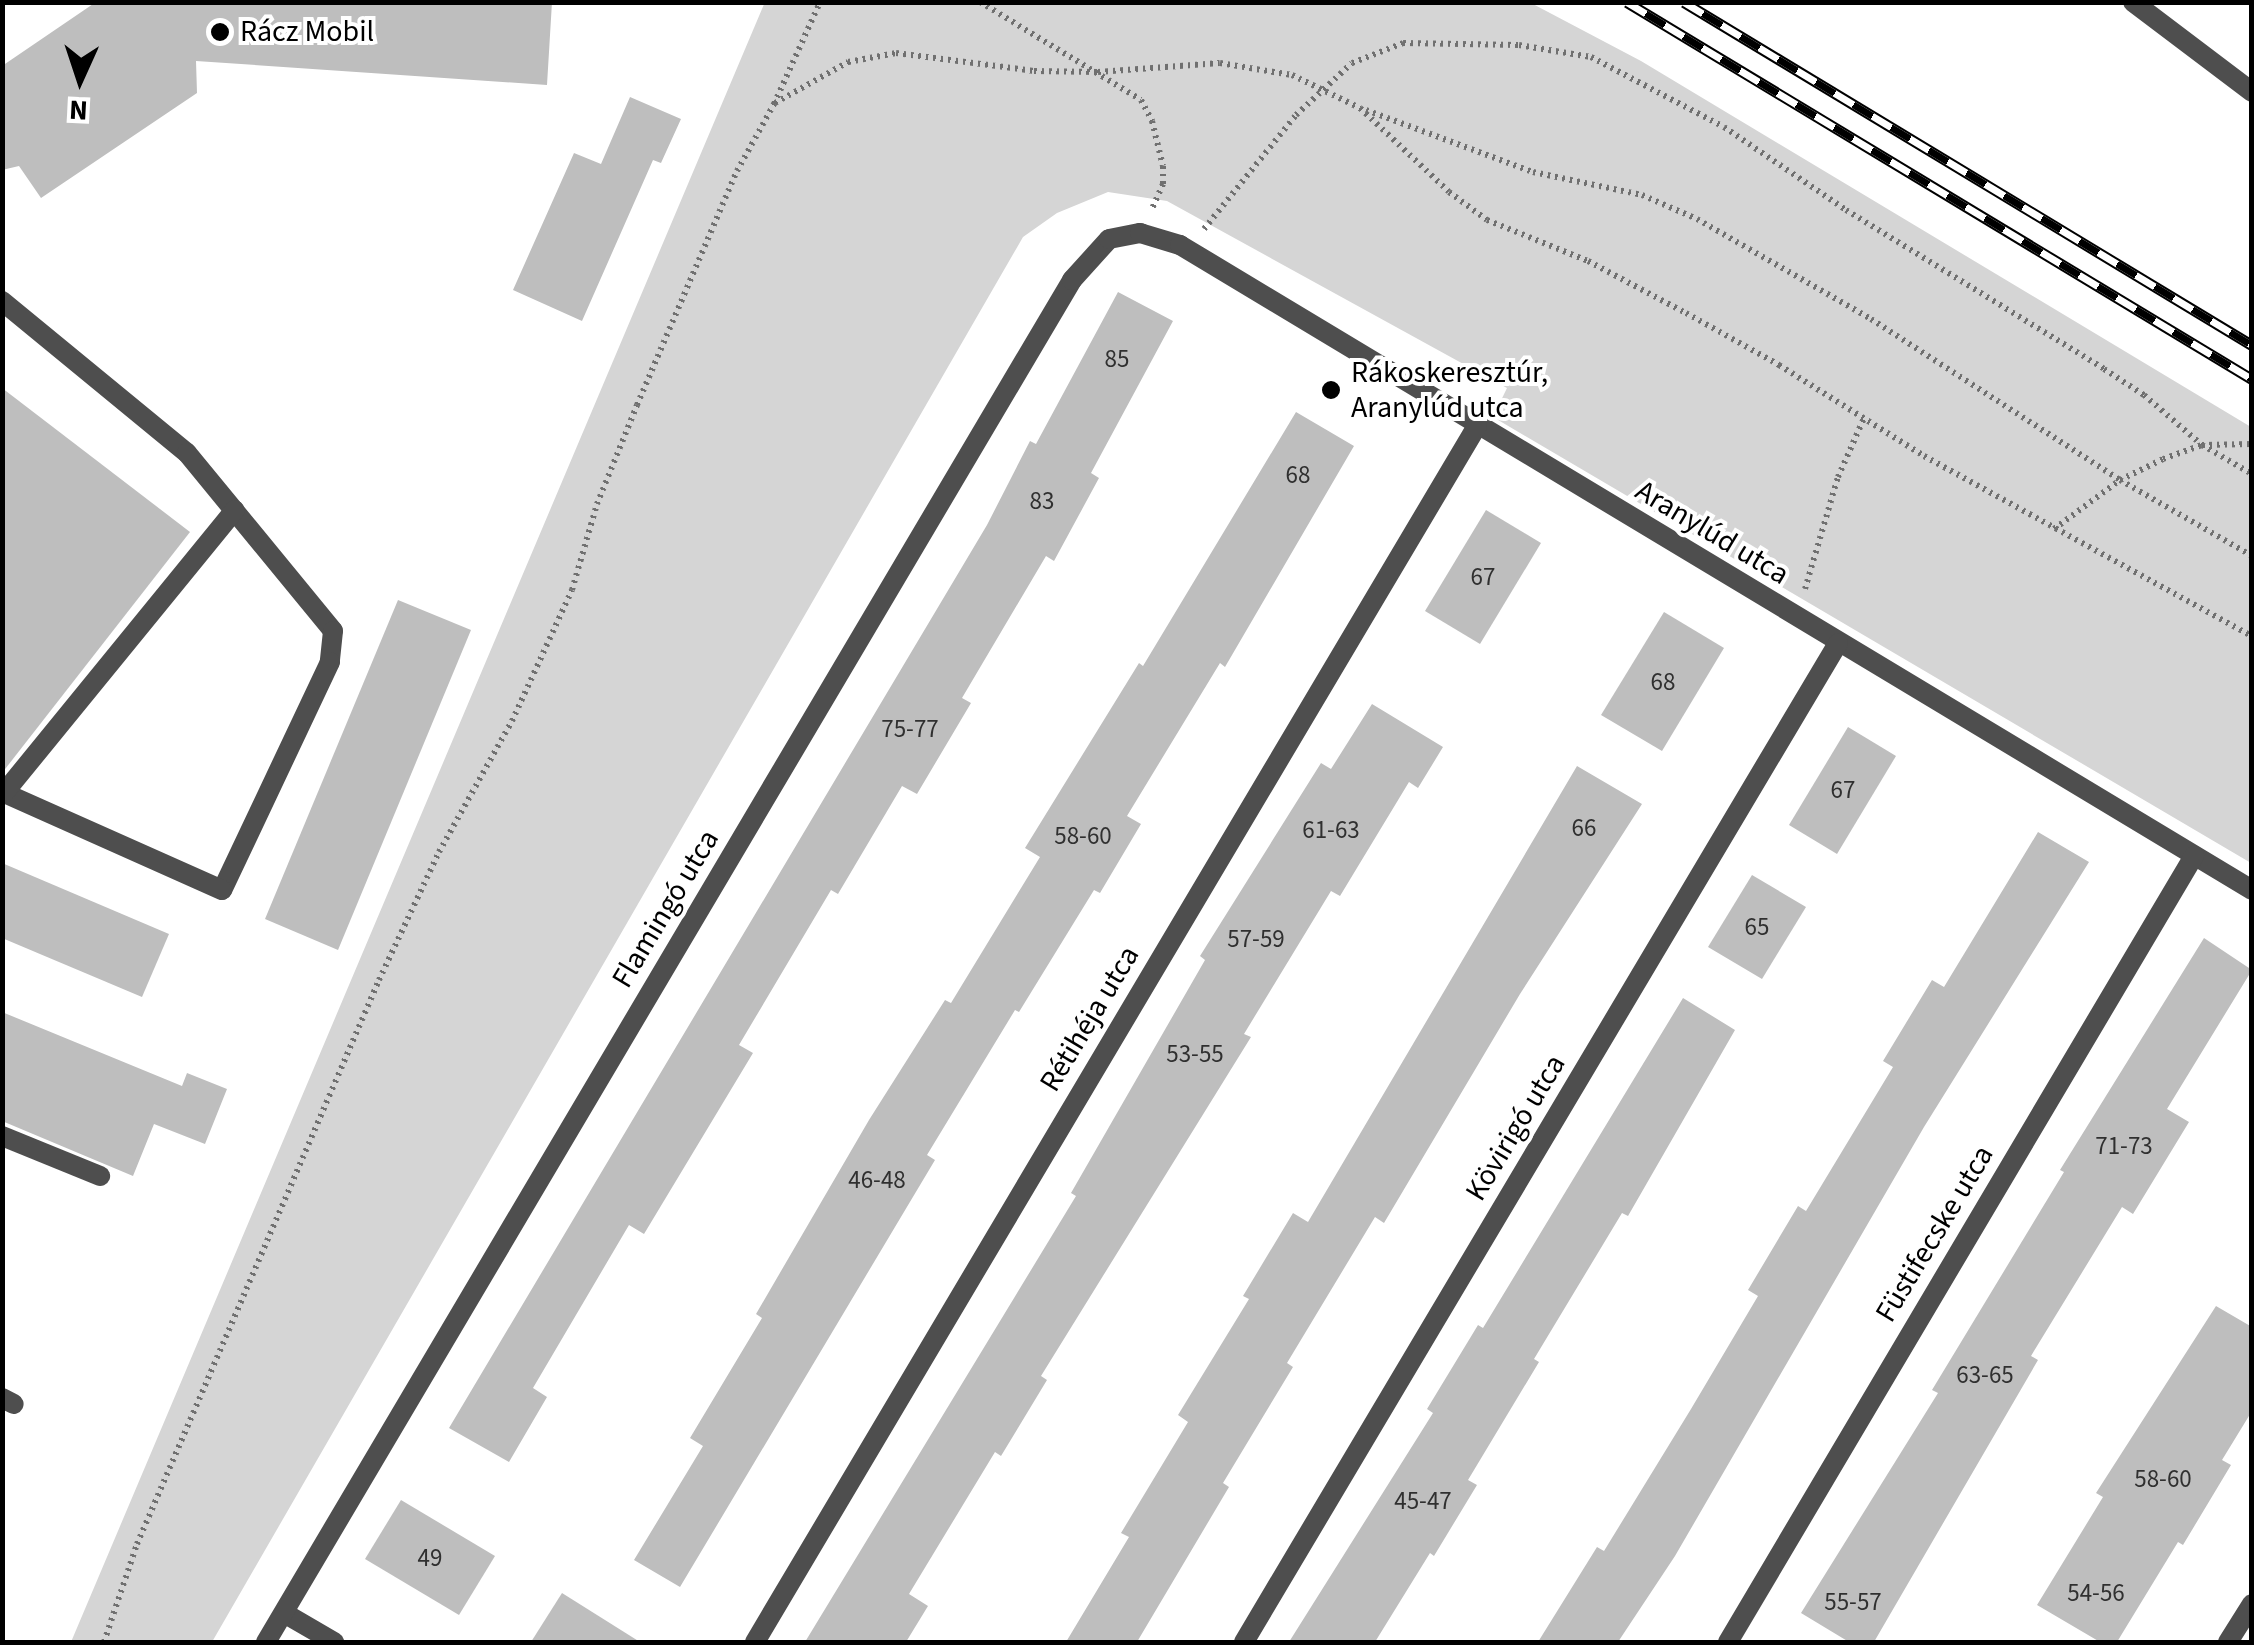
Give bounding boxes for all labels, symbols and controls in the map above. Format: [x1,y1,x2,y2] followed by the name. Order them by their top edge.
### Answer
[240,14,374,50] place label: Rácz Mobil
[209,21,231,43] marker: Rácz Mobil
[30,30,130,130] north arrow
[68,89,89,130] text: N
[1105,344,1129,374] house number: 85
[1351,355,1548,426] place label: Rákoskeresztúr, Aranylúd utca
[1320,379,1342,401] marker: Rákoskeresztúr, Aranylúd utca
[1286,460,1310,490] house number: 68
[1629,473,1795,593] street label: Aranylúd utca
[1030,486,1054,516] house number: 83
[1471,562,1495,592] house number: 67
[1651,667,1675,697] house number: 68
[881,714,939,744] house number: 75-77
[1831,775,1855,805] house number: 67
[1572,813,1596,843] house number: 66
[1302,815,1360,845] house number: 61-63
[1054,821,1112,851] house number: 58-60
[605,824,727,994] street label: Flamingó utca
[1745,912,1769,942] house number: 65
[1227,924,1285,954] house number: 57-59
[1033,940,1147,1098] street label: Rétihéja utca
[1166,1039,1224,1069] house number: 53-55
[1458,1048,1574,1208] street label: Kövirigó utca
[2095,1131,2153,1161] house number: 71-73
[1868,1139,2002,1329] street label: Füstifecske utca
[848,1165,906,1195] house number: 46-48
[1956,1360,2014,1390] house number: 63-65
[2134,1464,2192,1494] house number: 58-60
[1394,1486,1452,1516] house number: 45-47
[418,1543,442,1573] house number: 49
[2067,1578,2125,1608] house number: 54-56
[1824,1587,1882,1617] house number: 55-57

